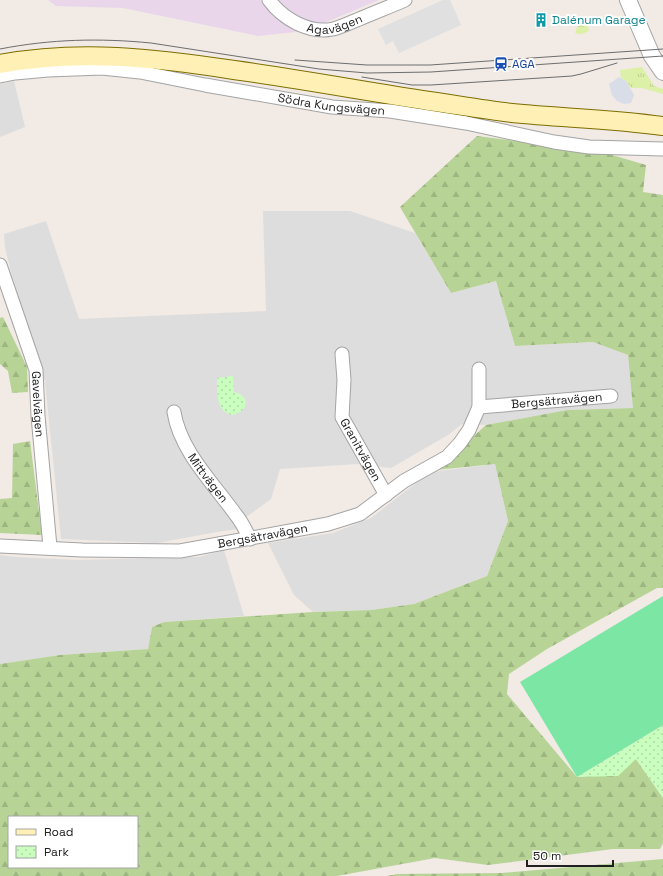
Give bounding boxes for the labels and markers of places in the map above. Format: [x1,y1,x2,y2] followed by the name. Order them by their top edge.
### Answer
[533,12,549,28] building icon: Dalénum Garage
[552,12,646,28] place label: Dalénum Garage
[493,56,509,72] station icon: AGA
[512,56,535,72] place label: AGA

